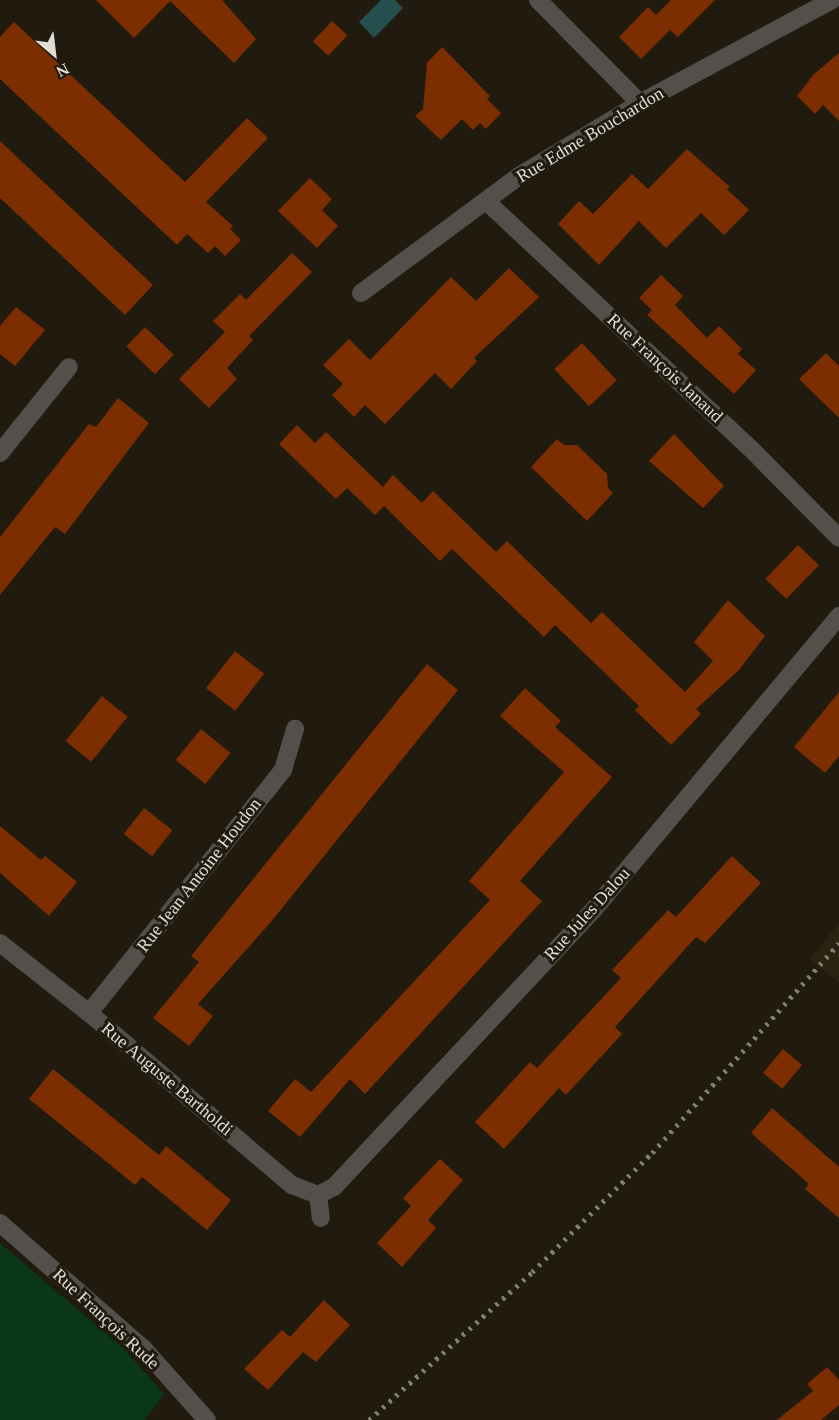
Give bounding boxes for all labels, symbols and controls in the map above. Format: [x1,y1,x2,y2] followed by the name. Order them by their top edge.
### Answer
[24,24,84,84] north arrow
[54,60,72,81] text: N
[512,82,668,188] street label: Rue Edme Bouchardon
[603,309,727,427] street label: Rue François Janaud
[132,793,266,957] street label: Rue Jean Antoine Houdon
[540,863,634,965] street label: Rue Jules Dalou
[96,1017,238,1141] street label: Rue Auguste Bartholdi
[48,1264,164,1374] street label: Rue François Rude

